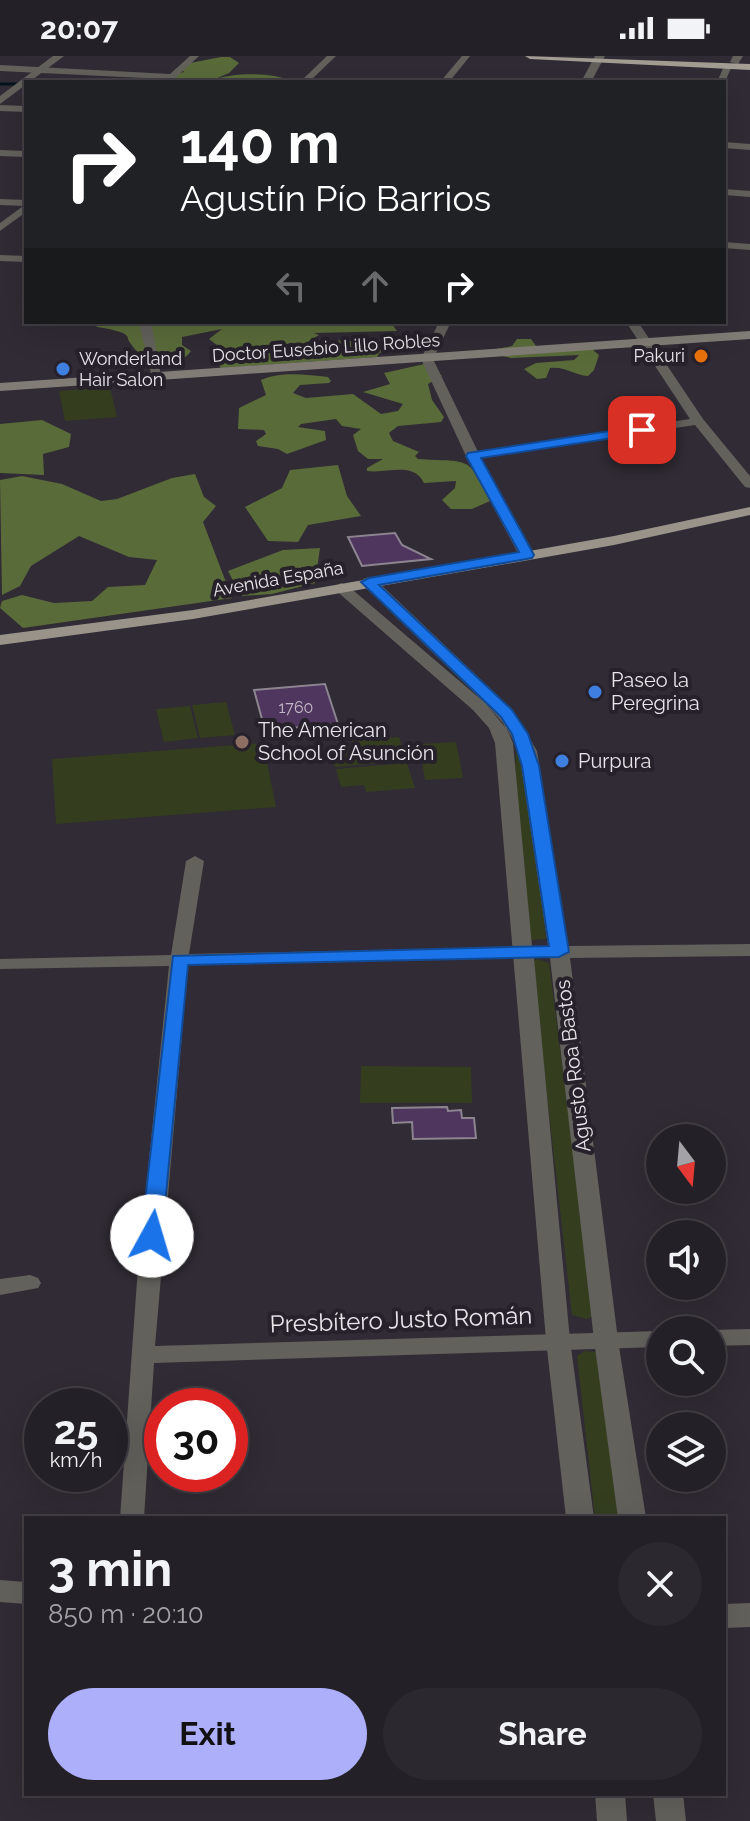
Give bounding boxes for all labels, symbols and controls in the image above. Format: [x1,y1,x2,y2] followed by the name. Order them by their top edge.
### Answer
[40,11,118,46] text: 20:07
[180,110,340,176] text: 140 m
[48,112,152,216] icon: right
[180,177,491,219] text: Agustín Pío Barrios
[269,264,313,308] icon: left
[353,264,397,308] icon: ahead
[437,264,481,308] icon: right
[211,329,441,366] street label: Doctor Eusebio Lillo Robles
[634,345,685,366] place label: Pakuri
[692,347,710,365] marker: Pakuri
[79,348,182,390] place label: Wonderland Hair Salon
[54,360,72,378] marker: Wonderland Hair Salon
[608,396,676,464] pin
[620,408,664,452] icon: arrive
[211,557,345,600] street label: Avenida España
[611,668,700,715] place label: Paseo la Peregrina
[586,683,604,701] marker: Paseo la Peregrina
[279,698,313,717] house number: 1760
[258,718,434,765] place label: The American School of Asunción
[233,733,251,751] marker: The American School of Asunción
[578,749,651,773] place label: Purpura
[553,752,571,770] marker: Purpura
[551,979,595,1153] street label: Agusto Roa Bastos
[646,1124,726,1204] north arrow
[646,1124,726,1492] map controls
[110,1194,194,1278] position arrow
[646,1220,726,1300] button: sound
[269,1300,533,1339] street label: Presbítero Justo Román
[646,1316,726,1396] button: search
[144,1388,248,1492] speed limit sign: 30
[54,1406,98,1453] text: 25
[646,1412,726,1492] button: layers
[50,1448,102,1472] text: km/h
[48,1541,172,1597] text: 3 min
[618,1542,702,1626] button: close
[48,1599,204,1629] text: 850 m · 20:10
[48,1688,367,1780] button: Exit
[383,1688,702,1780] button: Share

